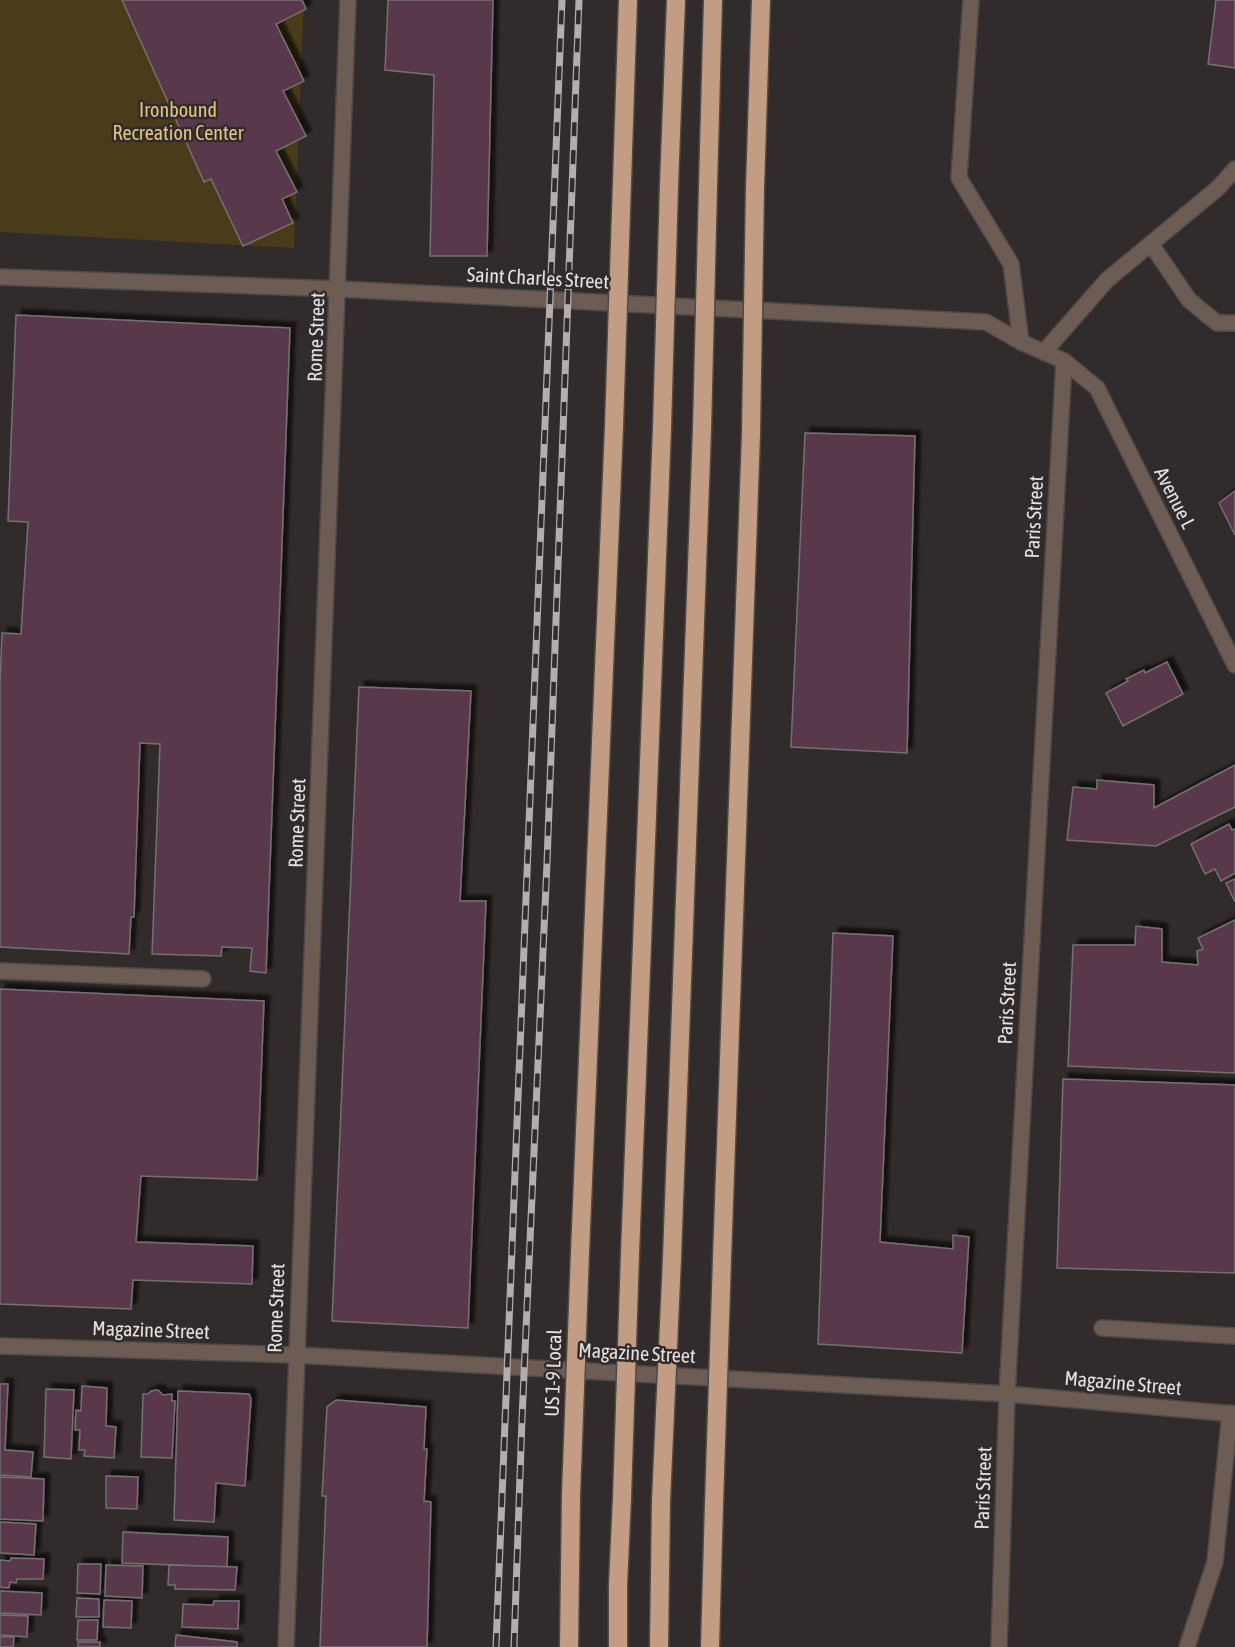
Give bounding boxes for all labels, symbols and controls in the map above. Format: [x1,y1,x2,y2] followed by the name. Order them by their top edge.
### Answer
[112,98,245,144] park label: Ironbound Recreation Center
[466,262,610,293] street label: Saint Charles Street
[302,292,329,382] street label: Rome Street
[1150,463,1201,533] street label: Avenue L
[1020,475,1047,559] street label: Paris Street
[283,778,310,868] street label: Rome Street
[993,961,1020,1045] street label: Paris Street
[262,1263,289,1353] street label: Rome Street
[92,1316,210,1343] street label: Magazine Street
[539,1328,566,1417] street label: US 1-9 Local
[578,1338,696,1367] street label: Magazine Street
[1064,1366,1183,1399] street label: Magazine Street
[970,1446,995,1530] street label: Paris Street

